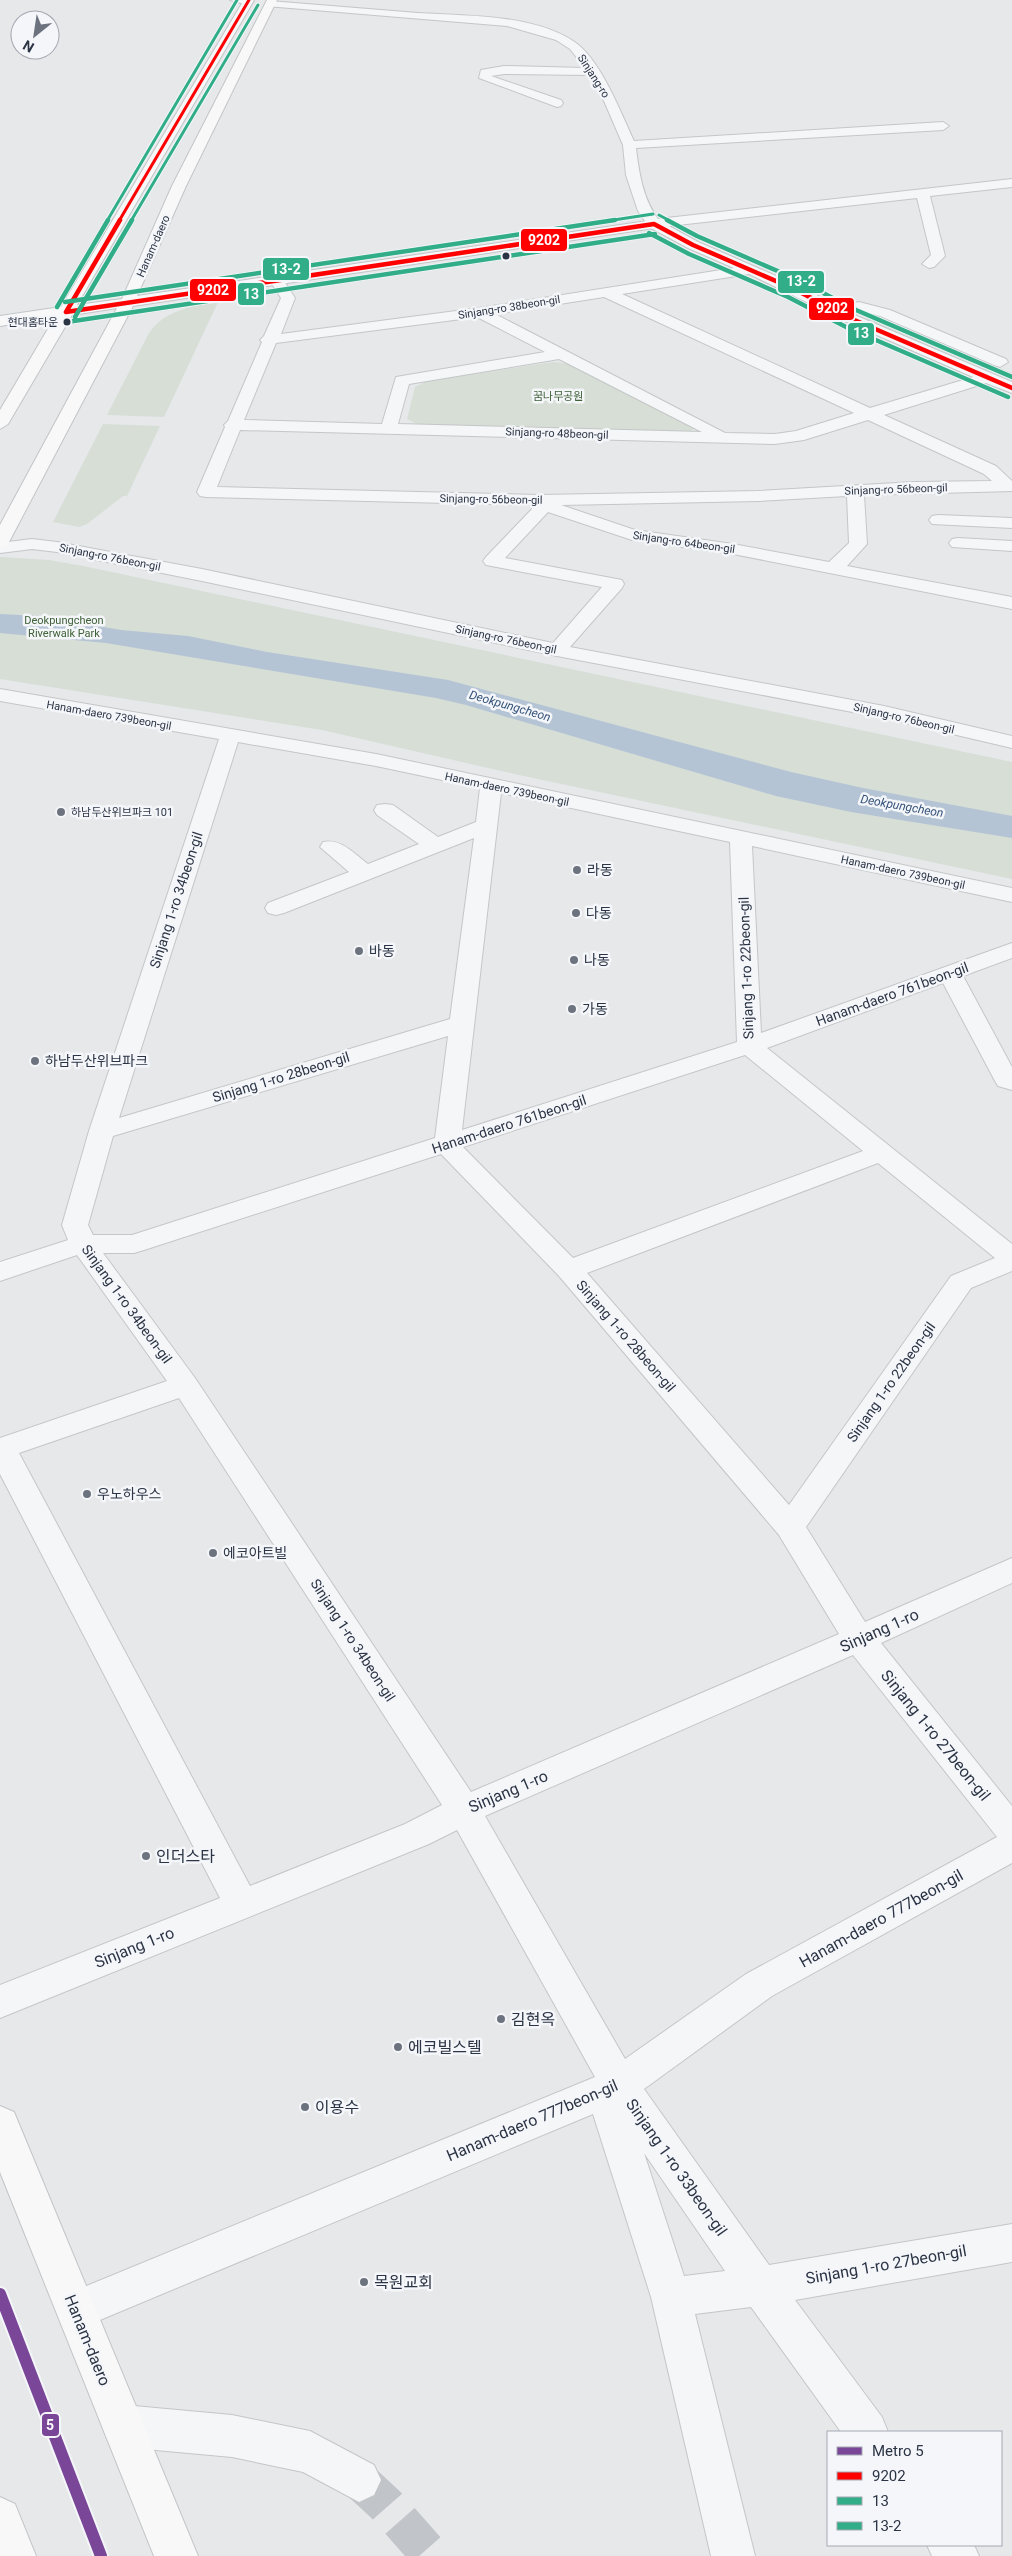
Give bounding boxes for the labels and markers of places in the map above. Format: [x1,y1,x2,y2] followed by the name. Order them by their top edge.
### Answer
[501,251,511,261] unlabelled marker
[7,316,58,329] place label: 현대홈타운
[62,317,72,327] marker: 현대홈타운
[55,806,67,818] marker: 하남두산위브파크 101
[71,806,173,819] place label: 하남두산위브파크 101
[587,862,613,878] place label: 라동
[571,864,583,876] marker: 라동
[586,905,612,921] place label: 다동
[570,907,582,919] marker: 다동
[369,943,395,959] place label: 바동
[353,945,365,957] marker: 바동
[584,952,610,968] place label: 나동
[568,954,580,966] marker: 나동
[582,1001,608,1017] place label: 가동
[566,1003,578,1015] marker: 가동
[45,1053,148,1069] place label: 하남두산위브파크
[29,1055,41,1067] marker: 하남두산위브파크
[97,1486,162,1502] place label: 우노하우스
[81,1488,93,1500] marker: 우노하우스
[223,1545,287,1561] place label: 에코아트빌
[207,1547,219,1559] marker: 에코아트빌
[156,1847,215,1866] place label: 인더스타
[140,1850,152,1862] marker: 인더스타
[511,2010,555,2029] place label: 김현옥
[495,2013,507,2025] marker: 김현옥
[408,2038,482,2057] place label: 에코빌스텔
[392,2041,404,2053] marker: 에코빌스텔
[315,2098,359,2117] place label: 이용수
[299,2101,311,2113] marker: 이용수
[374,2273,433,2292] place label: 목원교회
[358,2276,370,2288] marker: 목원교회

